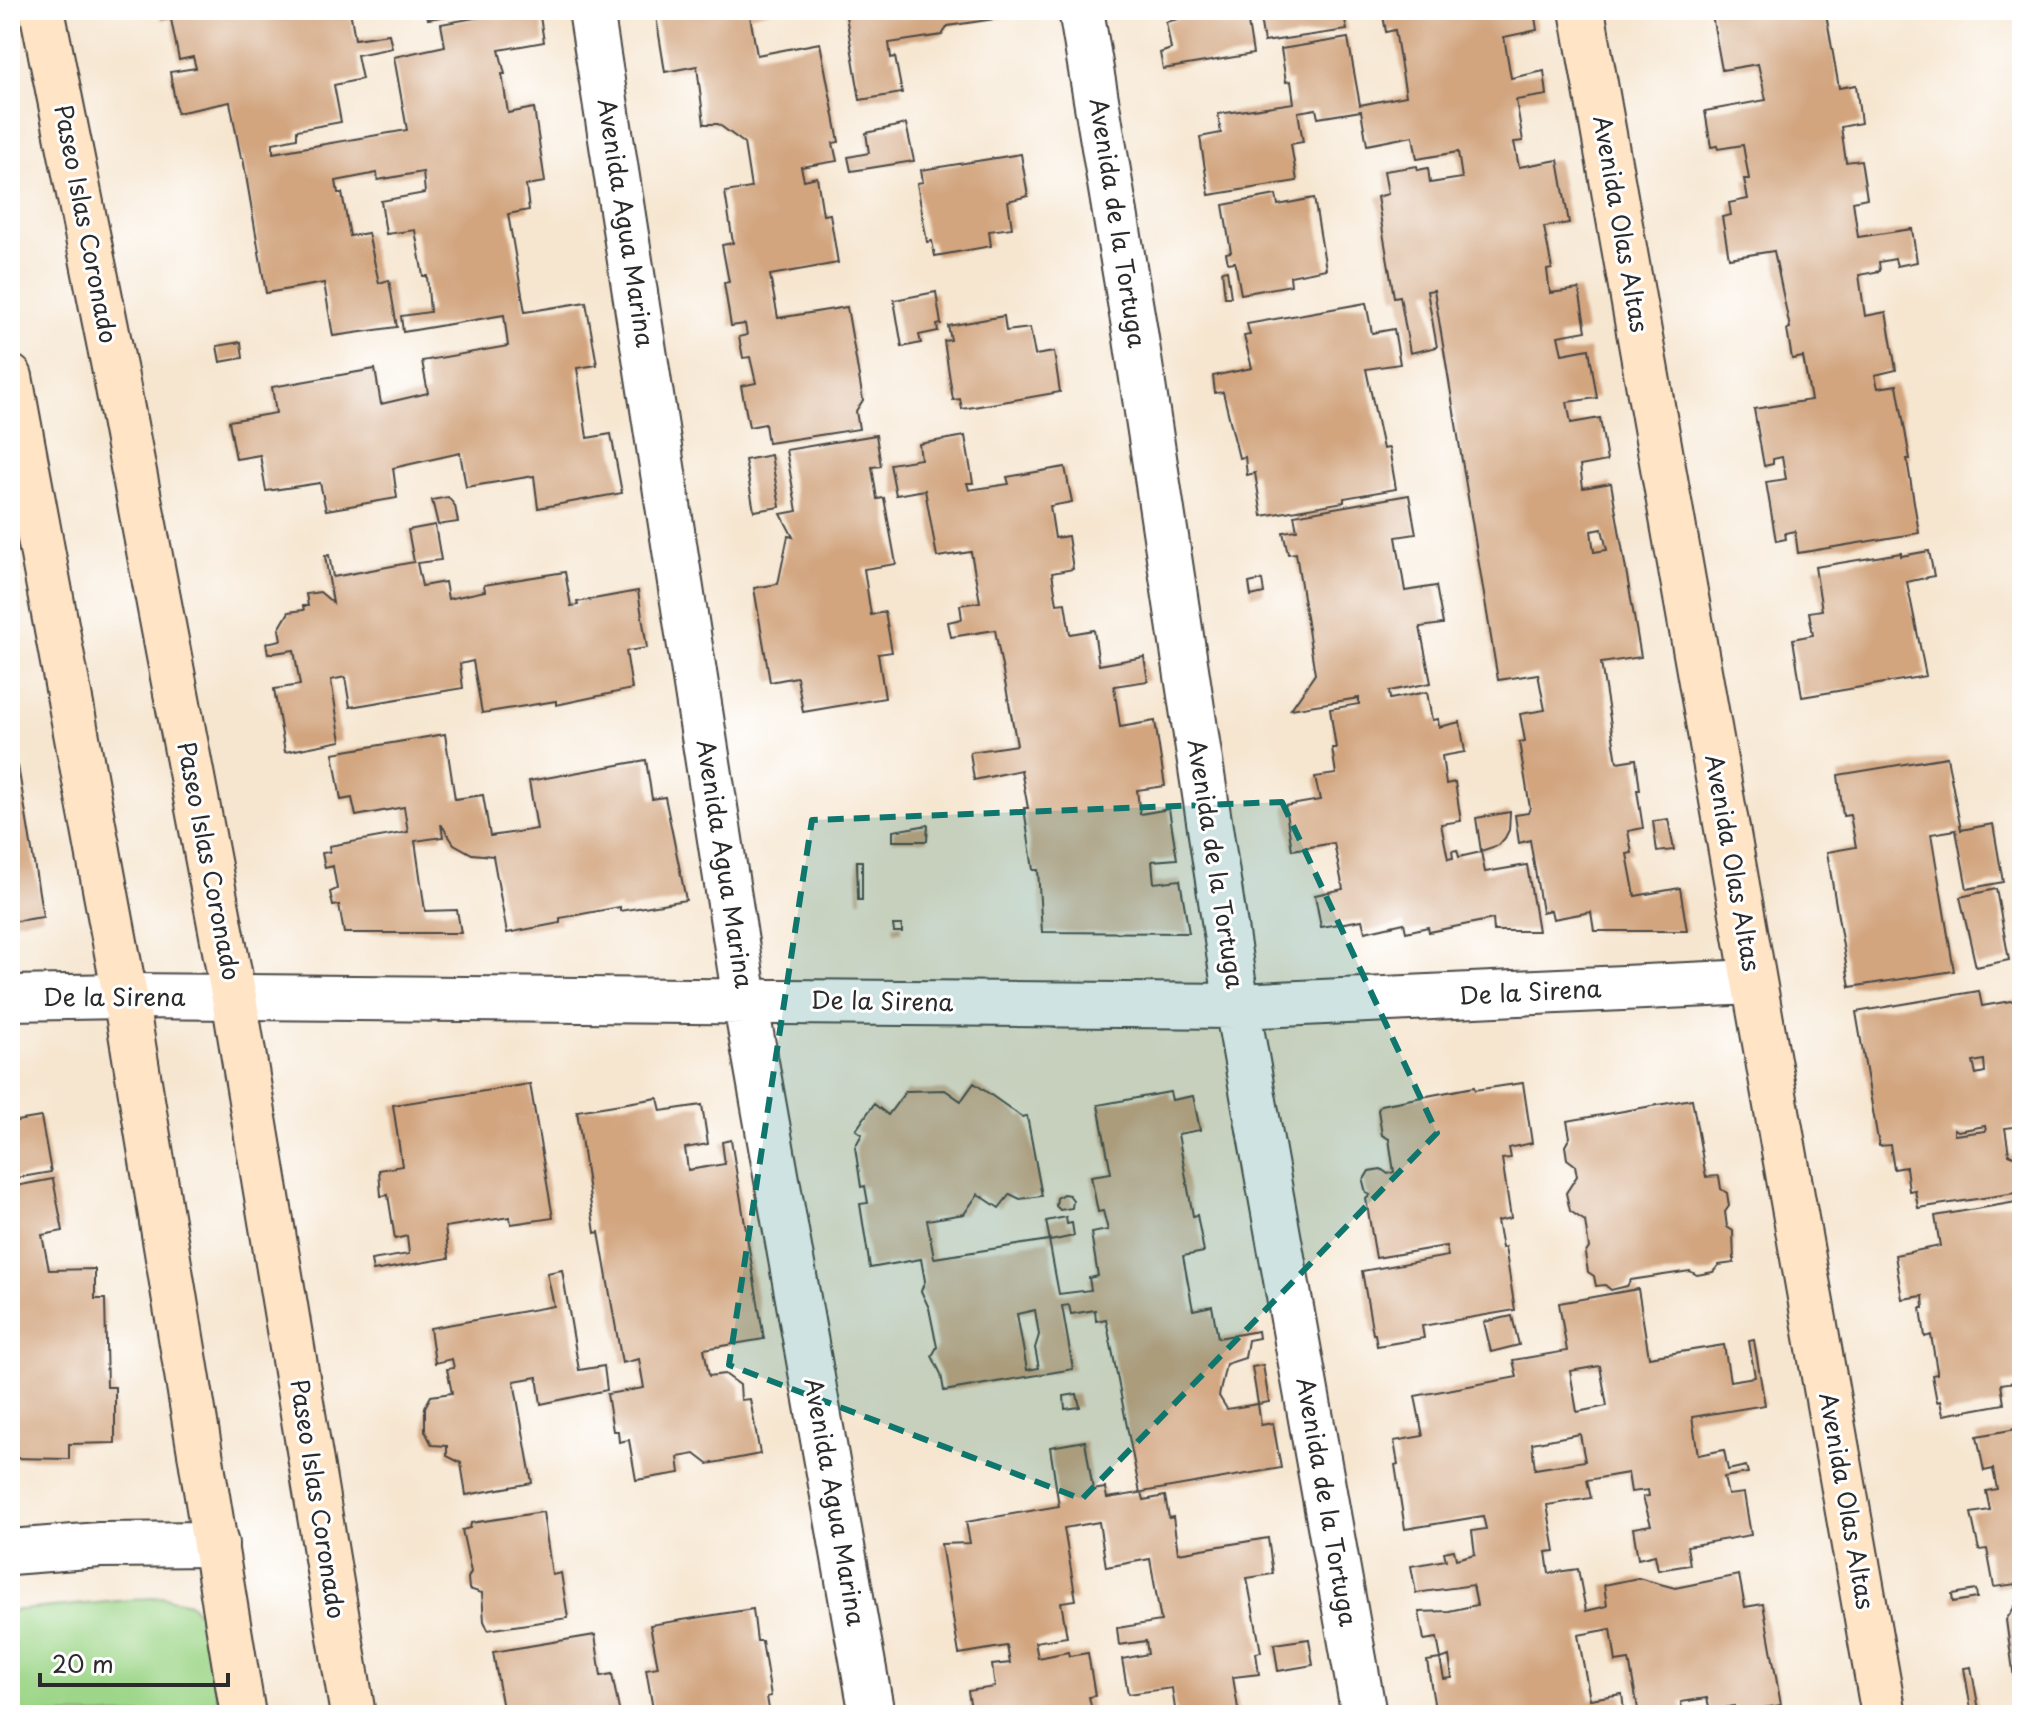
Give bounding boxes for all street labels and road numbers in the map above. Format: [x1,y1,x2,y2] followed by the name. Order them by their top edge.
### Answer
[1081,95,1156,350] street label: Avenida de la Tortuga
[590,96,664,350] street label: Avenida Agua Marina
[46,101,128,346] street label: Paseo Islas Coronado
[1585,112,1659,335] street label: Avenida Olas Altas
[1179,736,1254,991] street label: Avenida de la Tortuga
[689,737,763,991] street label: Avenida Agua Marina
[169,738,251,983] street label: Paseo Islas Coronado
[1697,751,1771,974] street label: Avenida Olas Altas
[1458,969,1602,1013] street label: De la Sirena
[43,978,185,1014] street label: De la Sirena
[810,981,954,1019] street label: De la Sirena
[1288,1374,1368,1629] street label: Avenida de la Tortuga
[796,1375,876,1628] street label: Avenida Agua Marina
[282,1376,356,1621] street label: Paseo Islas Coronado
[1811,1389,1885,1612] street label: Avenida Olas Altas

